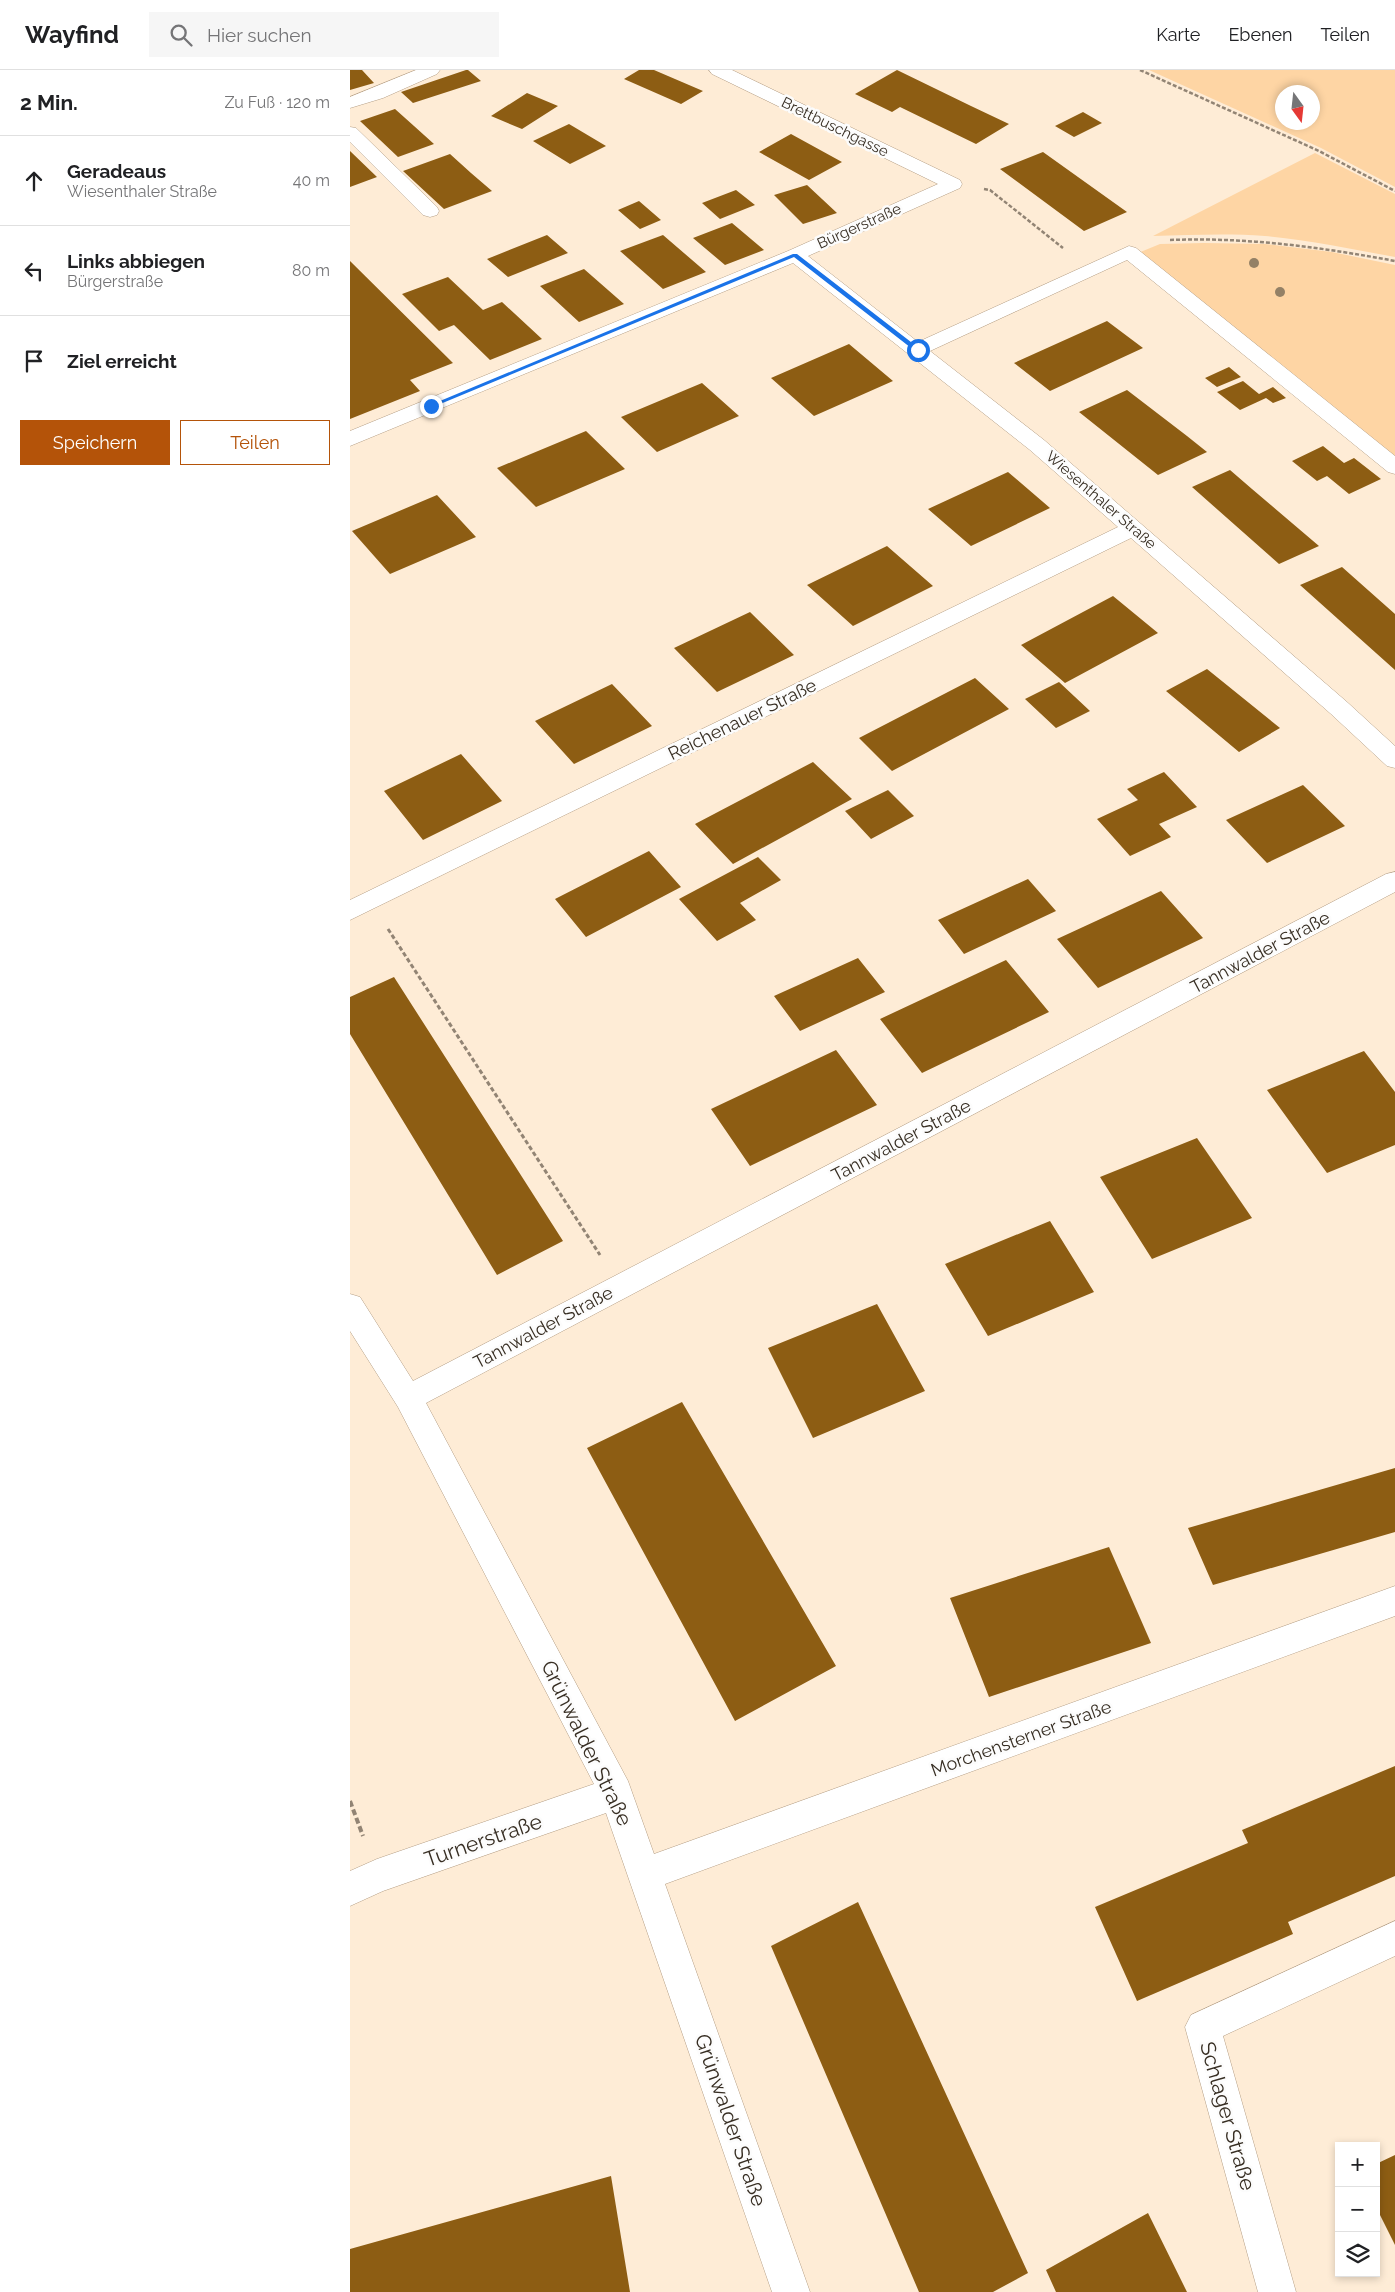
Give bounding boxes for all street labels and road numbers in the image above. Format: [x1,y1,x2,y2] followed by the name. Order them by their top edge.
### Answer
[779,93,892,161] street label: Brettbuschgasse
[814,199,904,253] street label: Bürgerstraße
[1042,447,1160,553] street label: Wiesenthaler Straße
[664,674,820,764] street label: Reichenauer Straße
[1187,906,1333,998] street label: Tannwalder Straße
[828,1094,974,1186] street label: Tannwalder Straße
[470,1281,616,1373] street label: Tannwalder Straße
[536,1656,638,1830] street label: Grünwalder Straße
[928,1695,1114,1780] street label: Morchensterner Straße
[421,1808,545,1872] street label: Turnerstraße
[690,2030,772,2210] street label: Grünwalder Straße
[1195,2039,1261,2193] street label: Schlager Straße

